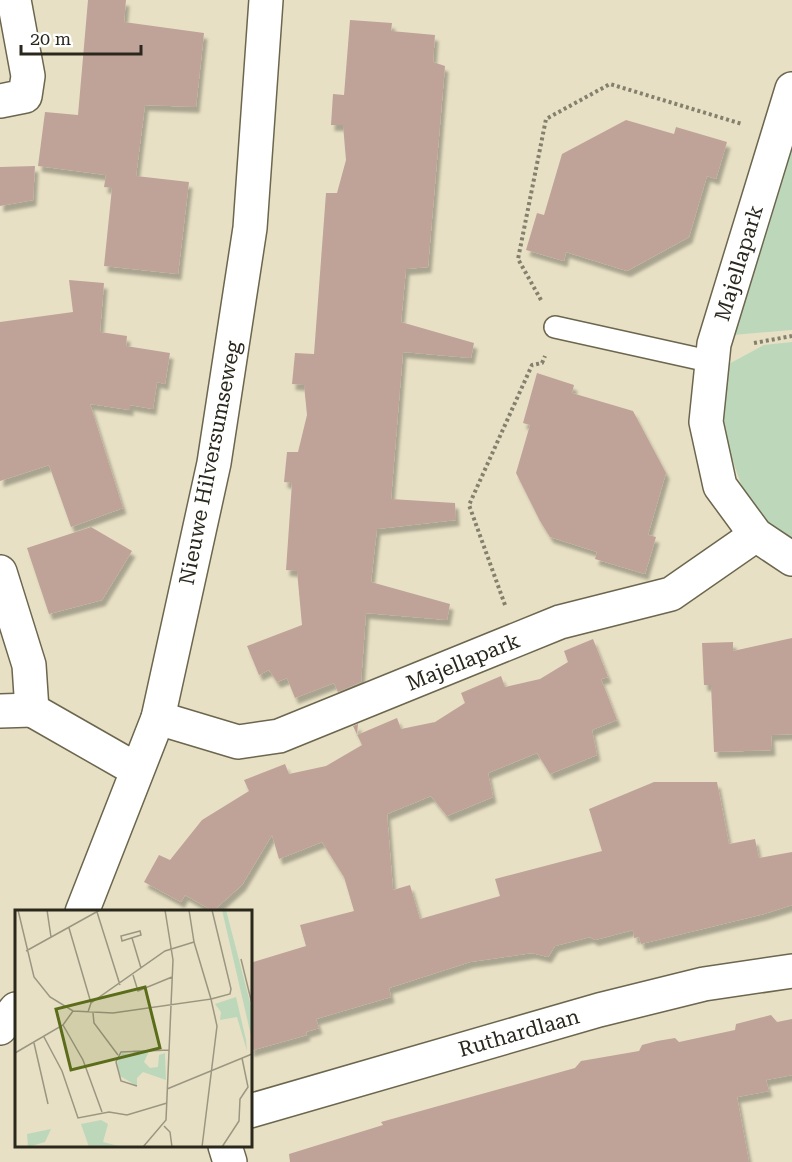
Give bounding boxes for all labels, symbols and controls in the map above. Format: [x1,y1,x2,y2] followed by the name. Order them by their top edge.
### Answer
[21,18,141,56] scale bar
[30,28,71,49] text: 20 m
[710,202,768,324] street label: Majellapark
[175,339,245,587] street label: Nieuwe Hilversumseweg
[403,628,523,696] street label: Majellapark
[15,910,252,1147] inset map
[456,1004,583,1062] street label: Ruthardlaan

